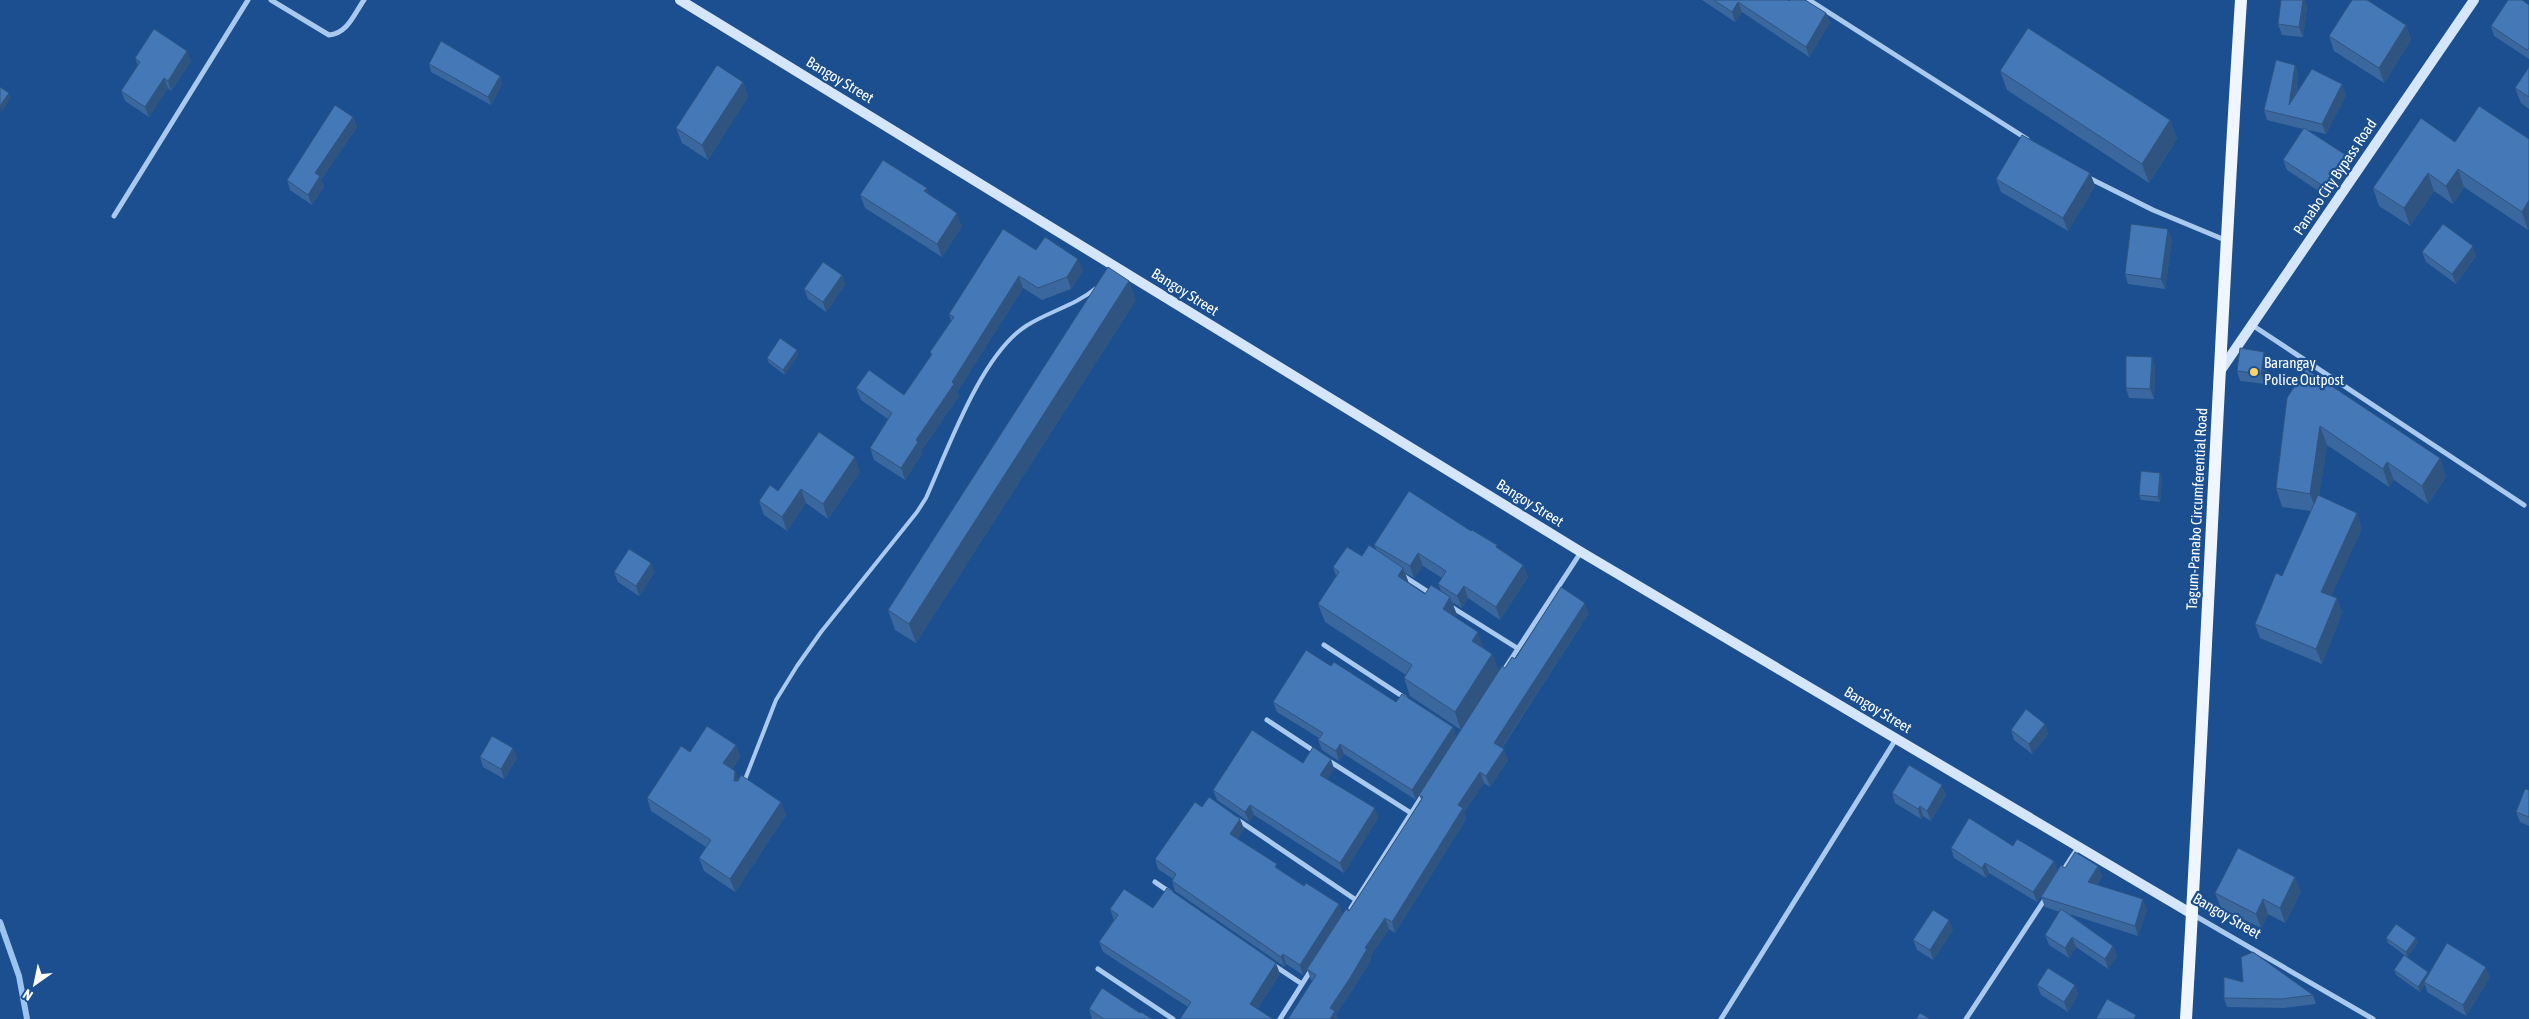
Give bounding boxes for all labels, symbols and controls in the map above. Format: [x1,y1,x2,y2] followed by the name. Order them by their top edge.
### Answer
[803,53,877,106] street label: Bangoy Street
[2290,116,2380,238] street label: Panabo City Bypass Road
[1149,264,1222,319] street label: Bangoy Street
[2264,354,2344,388] place label: Barangay Police Outpost
[2248,366,2260,378] marker: Barangay Police Outpost
[2183,407,2210,610] street label: Tagum-Panabo Circumferential Road
[1494,475,1567,530] street label: Bangoy Street
[1841,683,1915,736] street label: Bangoy Street
[2190,889,2264,942] street label: Bangoy Street
[10,959,60,1009] north arrow
[20,986,36,1004] text: N

